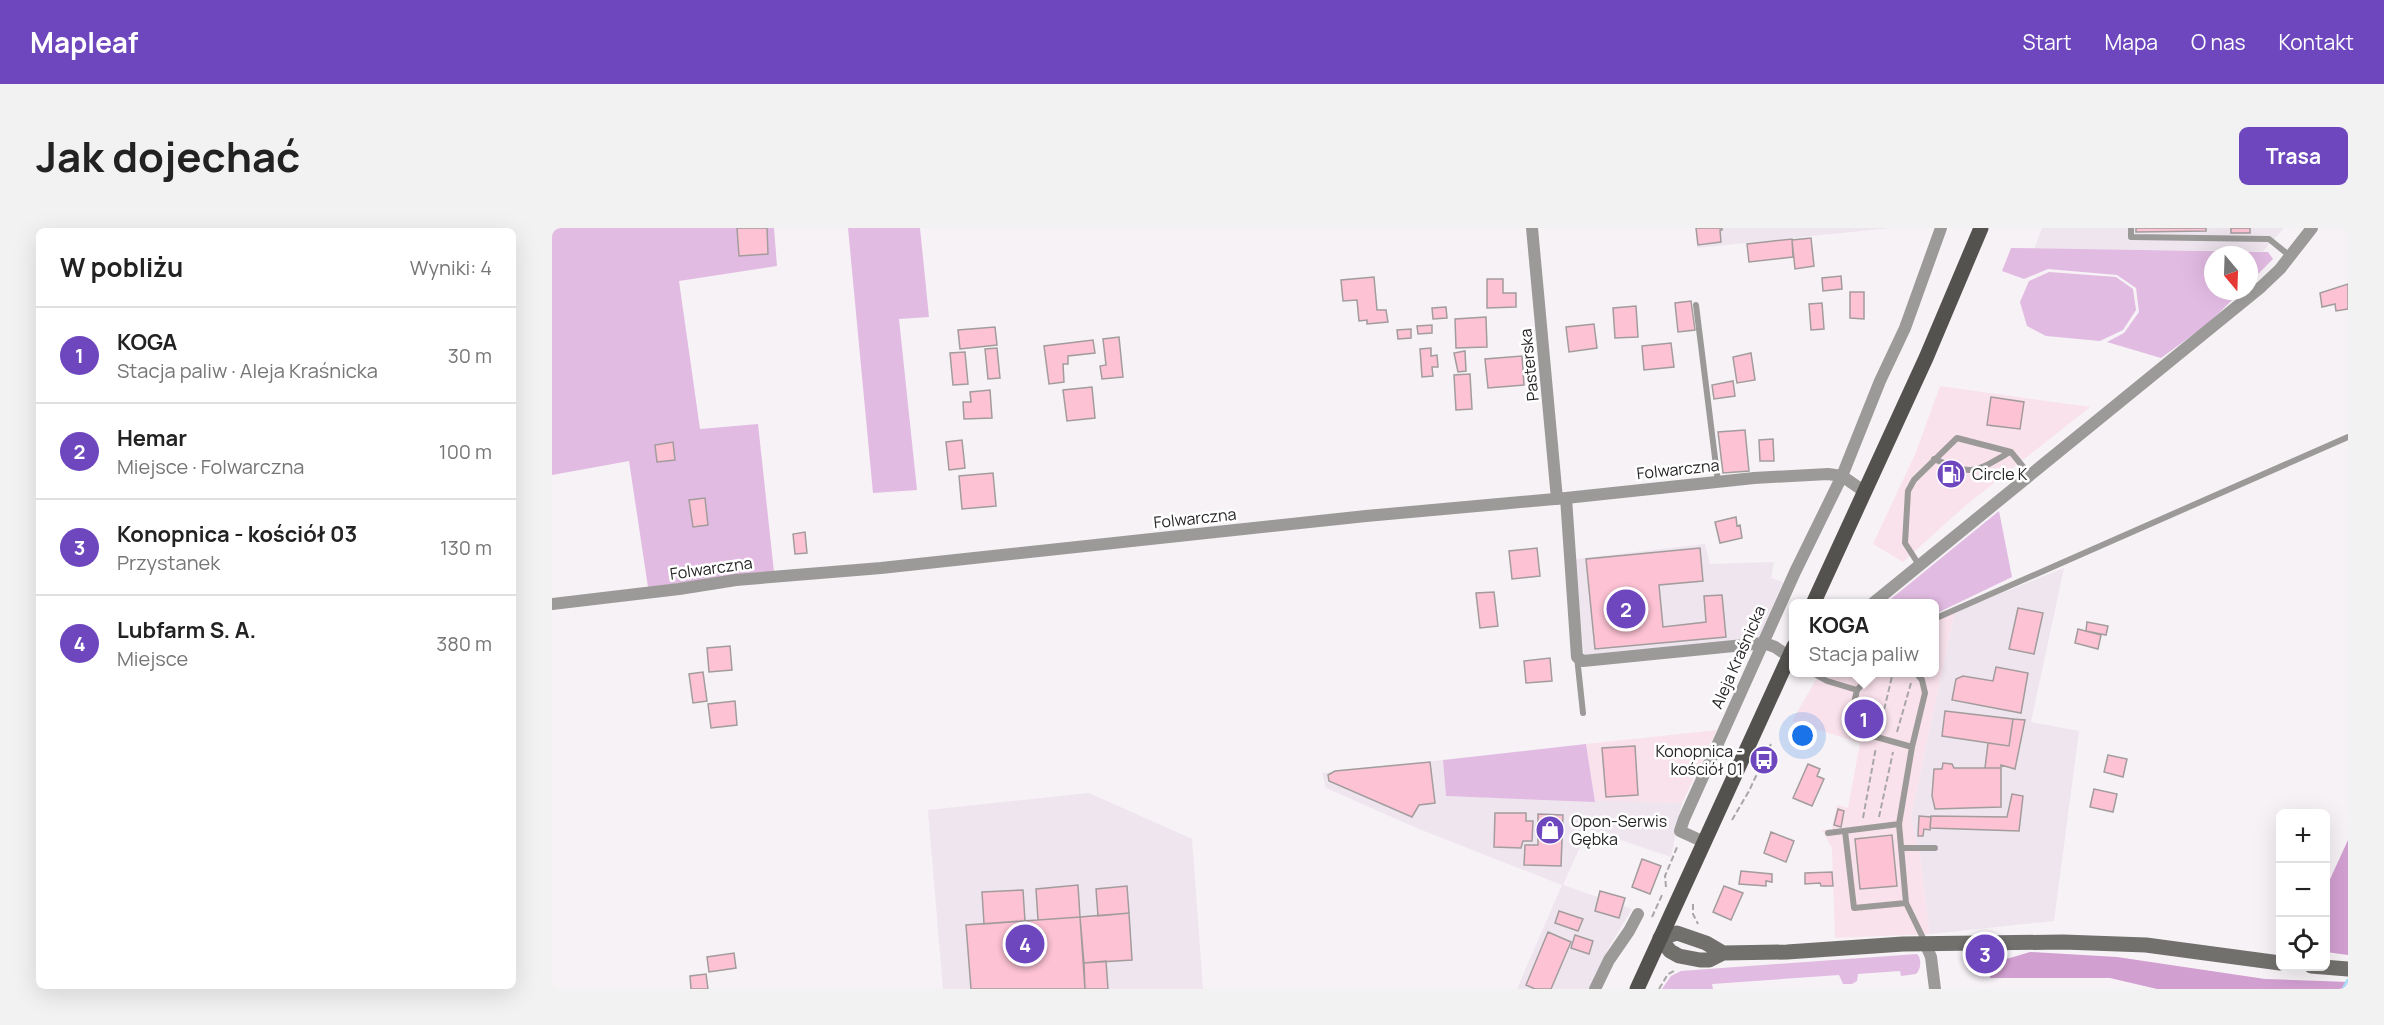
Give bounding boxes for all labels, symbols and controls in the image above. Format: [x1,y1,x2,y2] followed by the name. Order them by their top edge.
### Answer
[30,23,138,61] text: Mapleaf
[2023,28,2072,56] text: Start
[2105,28,2158,56] text: Mapa
[2191,28,2246,56] text: O nas
[2279,28,2354,56] text: Kontakt
[36,127,300,185] text: Jak dojechać
[2239,127,2348,185] button: Trasa
[2204,246,2258,300] north arrow
[60,249,183,285] text: W pobliżu
[410,254,492,281] text: Wyniki: 4
[117,327,177,357] text: KOGA
[1514,328,1544,402] street label: Pasterska
[75,342,84,369] text: 1
[448,342,492,369] text: 30 m
[117,357,378,384] text: Stacja paliw · Aleja Kraśnicka
[117,423,187,453] text: Hemar
[74,438,85,465] text: 2
[439,438,492,465] text: 100 m
[117,453,304,480] text: Miejsce · Folwarczna
[1636,454,1720,484] street label: Folwarczna
[1935,458,1967,490] fuel station icon: Circle K
[1972,463,2028,485] place label: Circle K
[1153,503,1237,533] street label: Folwarczna
[117,519,357,549] text: Konopnica - kościół 03
[74,534,85,561] text: 3
[440,534,492,561] text: 130 m
[117,549,220,576] text: Przystanek
[668,551,754,585] street label: Folwarczna
[1606,586,1646,632] pin: 2
[1789,599,1939,677] popup
[1705,602,1771,712] street label: Aleja Kraśnicka
[1809,610,1869,640] text: KOGA
[117,615,256,645] text: Lubfarm S. A.
[73,630,86,657] text: 4
[436,630,492,657] text: 380 m
[1809,640,1919,667] text: Stacja paliw
[117,645,188,672] text: Miejsce
[1844,696,1884,742] pin: 1
[1788,721,1817,750] your location
[1655,740,1743,780] place label: Konopnica - kościół 01
[1748,744,1780,776] bus stop icon: Konopnica - kościół 01
[2276,809,2330,971] map controls
[2276,809,2330,863] button: +
[1571,810,1667,850] place label: Opon-Serwis Gębka
[1534,814,1566,846] shop icon: Opon-Serwis Gębka
[2276,863,2330,917] button: −
[2276,917,2330,971] button: locate
[1006,922,1044,966] pin: 4
[1966,932,2004,976] pin: 3

